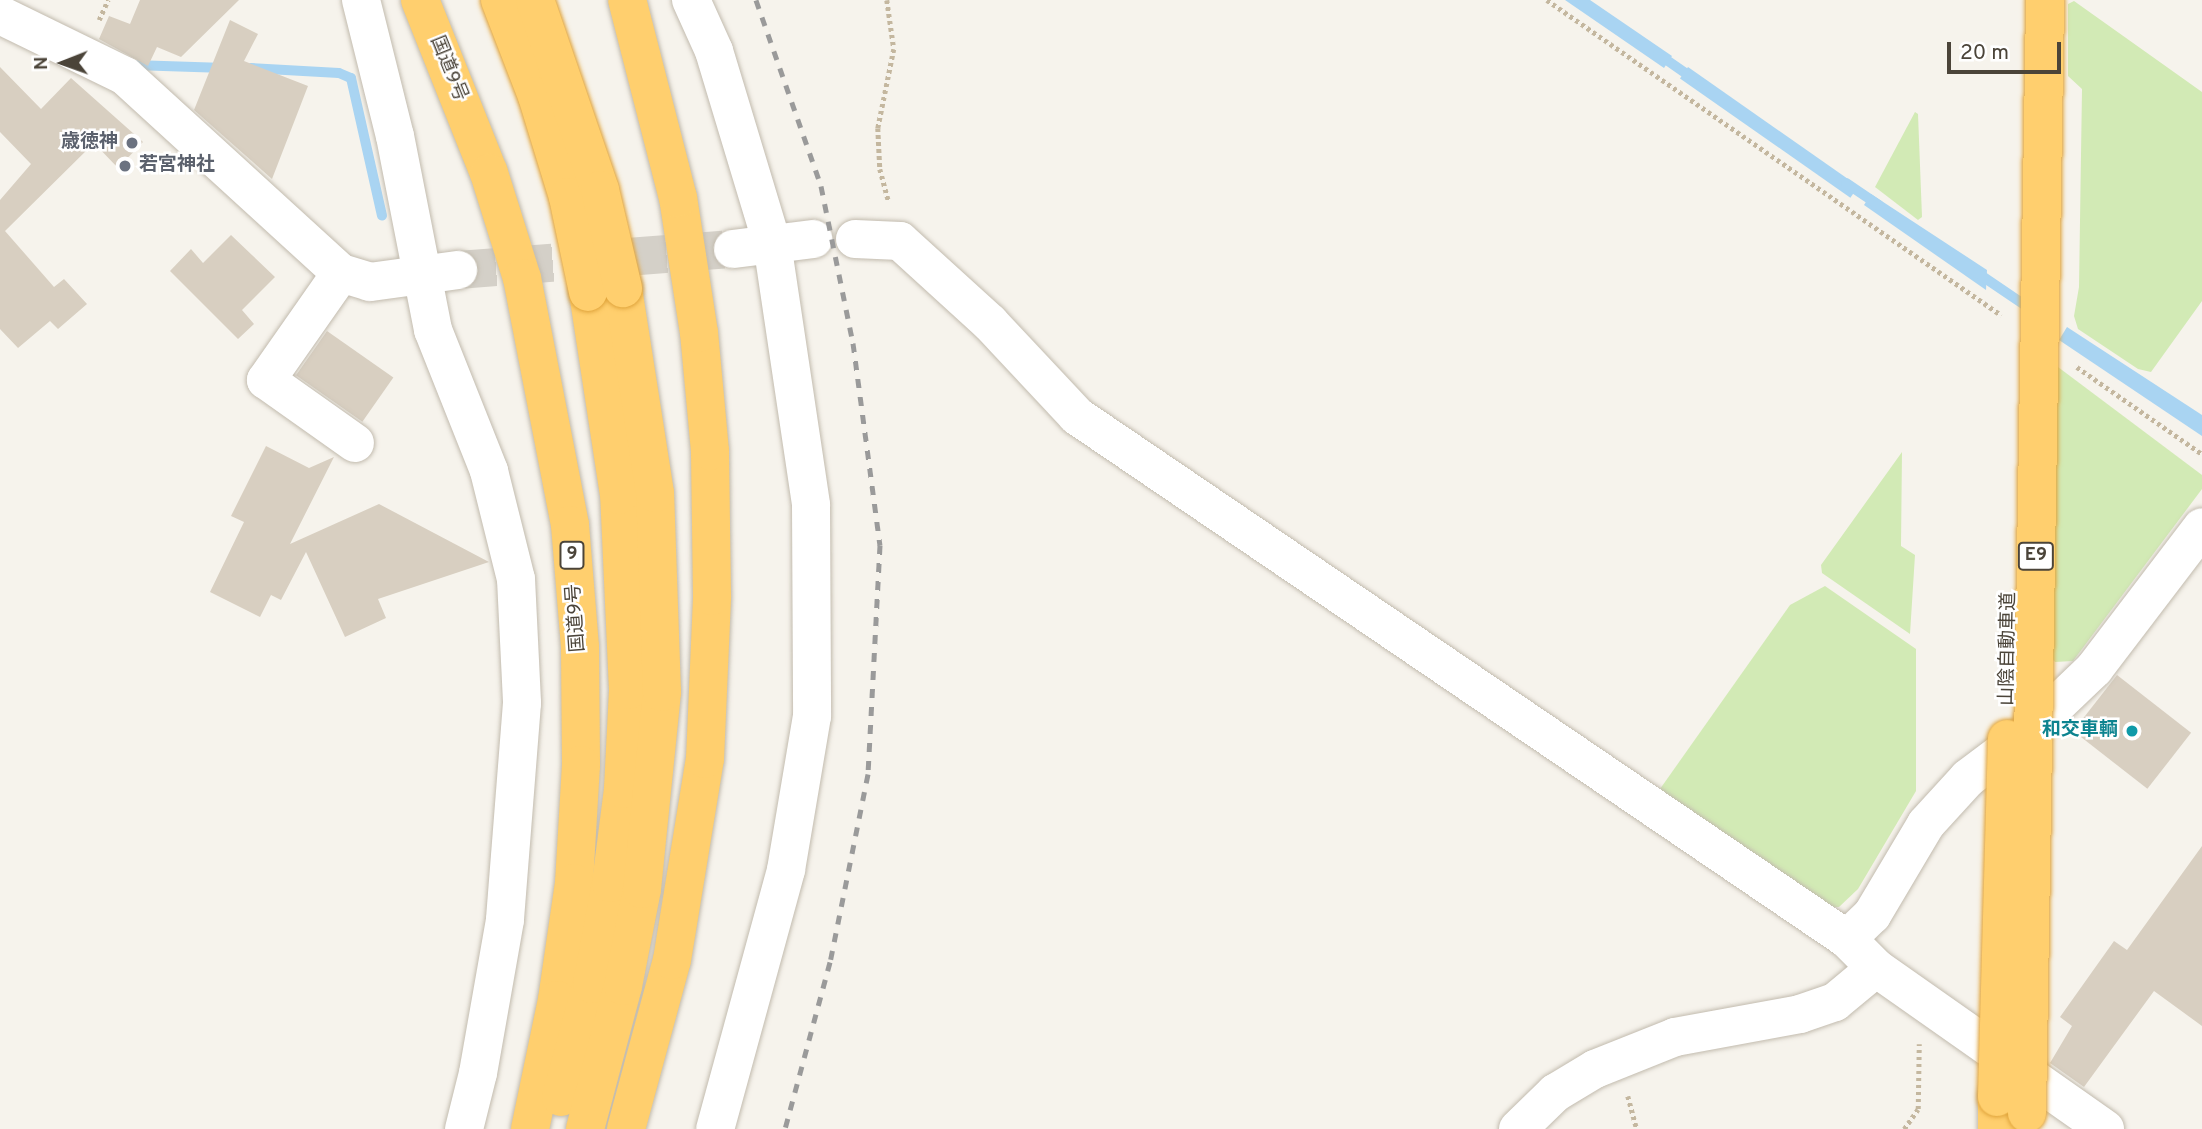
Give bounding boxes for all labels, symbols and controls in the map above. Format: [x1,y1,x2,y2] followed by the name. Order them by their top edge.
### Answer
[28,28,98,98] north arrow
[1950,28,2064,72] scale bar
[425,33,471,105] street label: 国道9号
[1960,40,2009,67] text: 20 m
[30,56,54,70] text: N
[61,132,118,154] place label: 歳徳神
[124,135,140,151] marker: 歳徳神
[139,155,215,177] place label: 若宮神社
[117,158,133,174] marker: 若宮神社
[558,540,586,570] road number: 9
[2017,542,2055,570] road number: E9
[563,583,591,653] street label: 国道9号
[1997,592,2021,706] street label: 山陰自動車道
[2042,720,2118,742] place label: 和交車輌
[2124,723,2140,739] marker: 和交車輌

